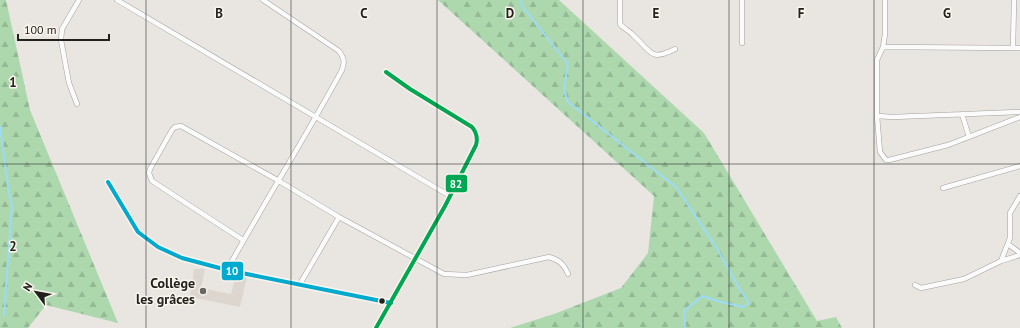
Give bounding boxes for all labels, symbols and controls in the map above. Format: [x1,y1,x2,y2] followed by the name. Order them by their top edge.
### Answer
[215,5,223,22] text: B
[360,5,368,22] text: C
[506,5,514,22] text: D
[653,5,660,22] text: E
[798,5,805,22] text: F
[943,5,951,22] text: G
[18,16,109,42] scale bar
[24,22,57,37] text: 100 m
[9,74,17,91] text: 1
[445,174,468,193] line badge: 82
[450,177,462,191] text: 82
[9,238,17,255] text: 2
[221,261,244,281] line badge: 10
[226,264,238,278] text: 10
[16,272,56,312] north arrow
[136,274,195,308] place label: Collège les grâces
[20,280,35,293] text: N
[198,286,208,296] marker: Collège les grâces
[377,296,387,306] unlabelled marker

